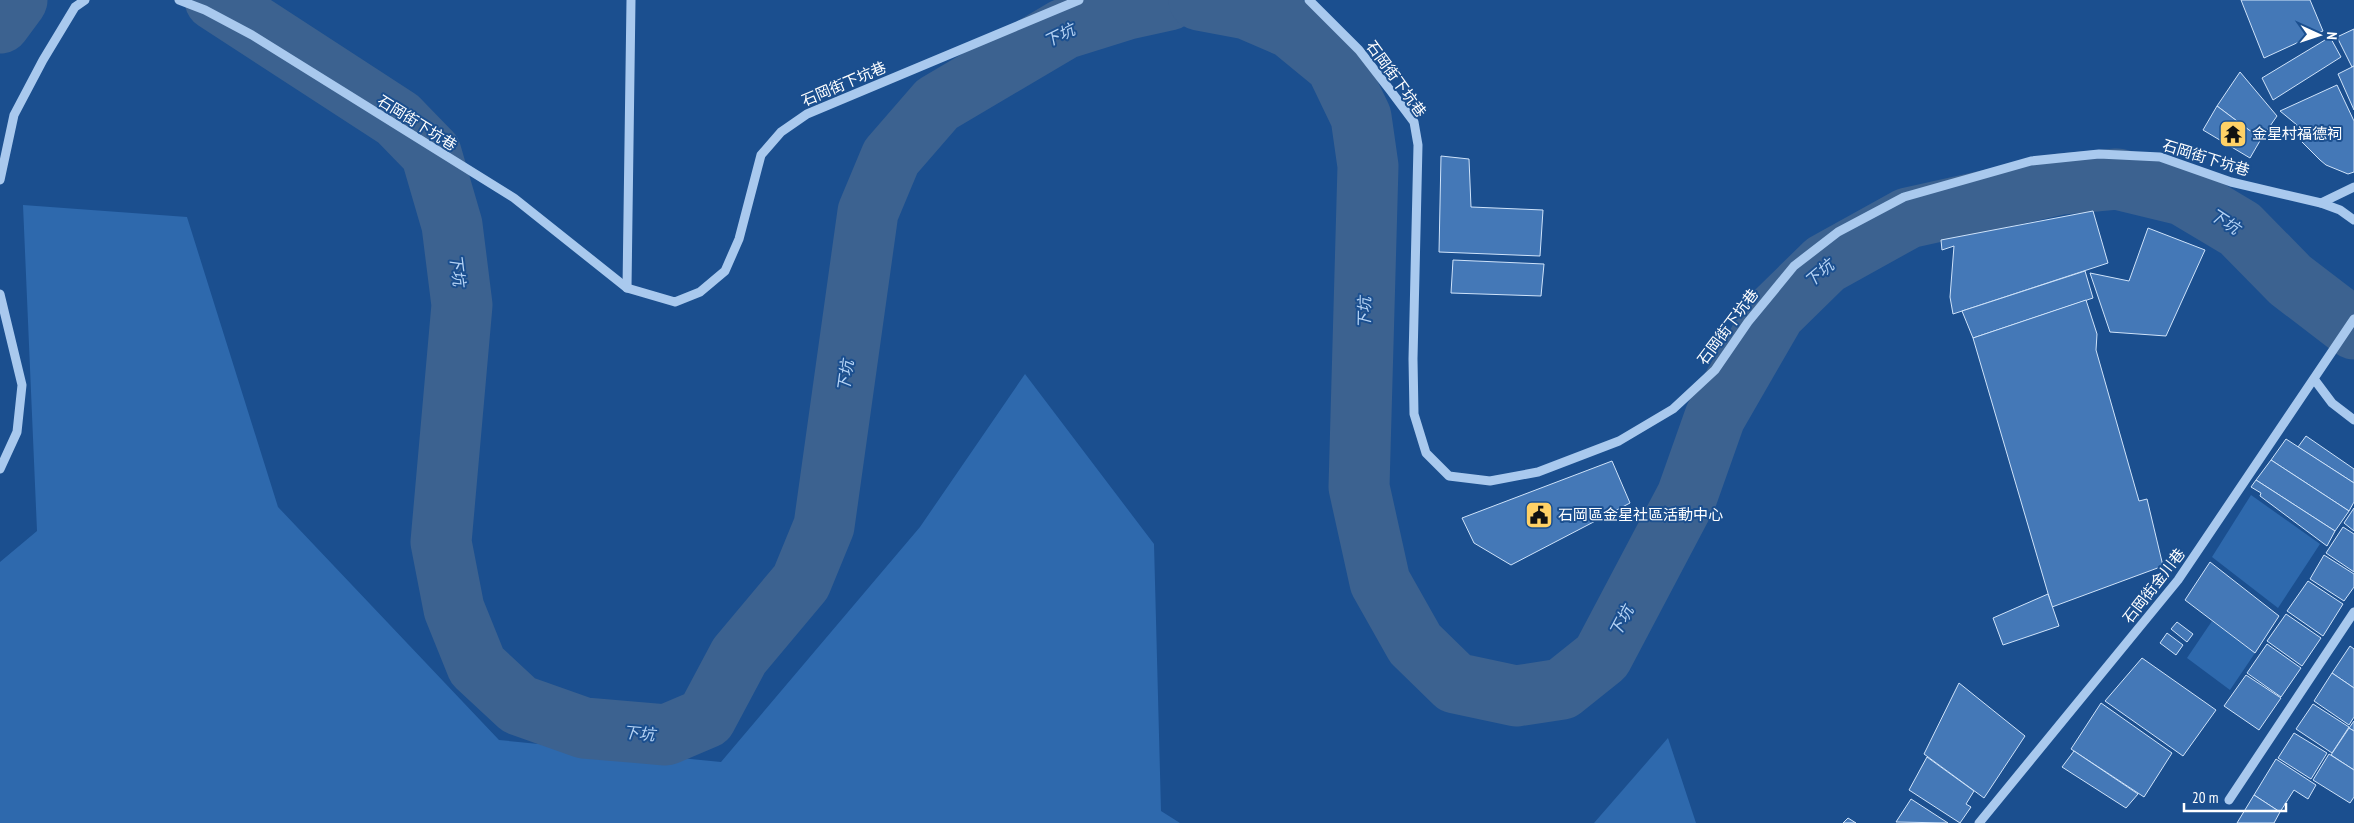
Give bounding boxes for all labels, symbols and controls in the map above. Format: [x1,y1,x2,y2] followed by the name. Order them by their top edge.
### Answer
[2294,10,2344,60] north arrow
[1040,18,1080,51] water label: 下坑
[2323,31,2341,40] text: N
[1362,37,1431,121] street label: 石岡街下坑巷
[799,57,889,110] street label: 石岡街下坑巷
[374,91,460,154] street label: 石岡街下坑巷
[2218,119,2248,149] temple icon: 金星村福德祠
[2252,124,2342,143] place label: 金星村福德祠
[2160,135,2252,180] street label: 石岡街下坑巷
[2206,204,2246,239] water label: 下坑
[446,253,470,289] water label: 下坑
[1800,254,1839,291] water label: 下坑
[1693,285,1762,368] street label: 石岡街下坑巷
[1354,295,1374,329] water label: 下坑
[833,357,857,393] water label: 下坑
[1524,500,1554,530] public building icon: 石岡區金星社區活動中心
[1558,505,1723,524] place label: 石岡區金星社區活動中心
[2118,544,2189,627] street label: 石岡街金川巷
[1605,600,1638,640] water label: 下坑
[622,722,658,745] water label: 下坑
[2184,780,2286,812] scale bar
[2192,788,2218,807] text: 20 m

